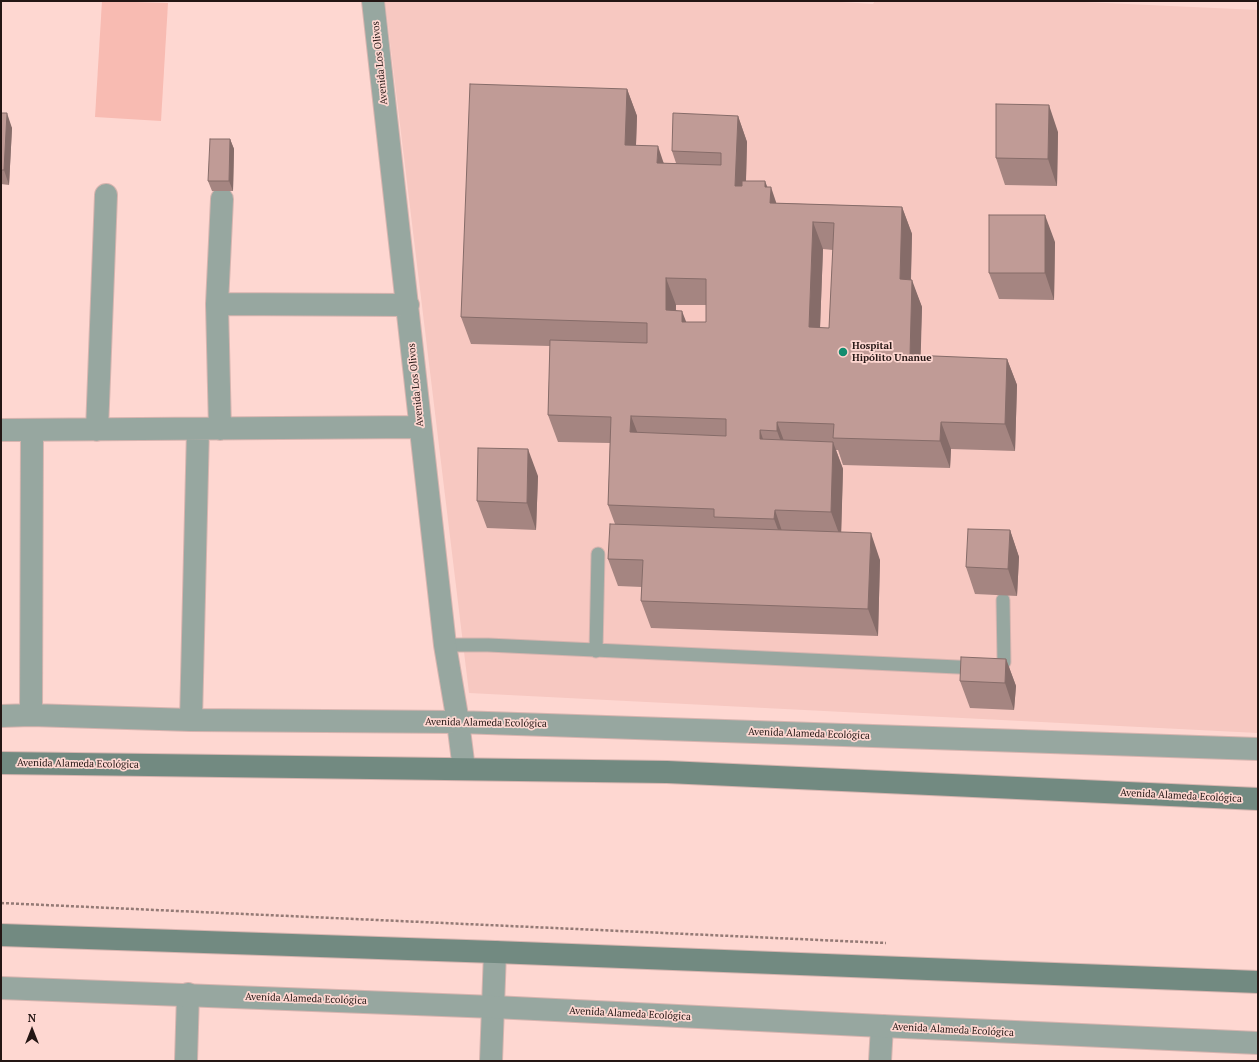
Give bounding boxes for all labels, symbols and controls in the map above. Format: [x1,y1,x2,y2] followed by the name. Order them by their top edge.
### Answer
[370,21,390,105] street label: Avenida Los Olivos
[852,340,931,364] place label: Hospital Hipólito Unanue
[406,343,426,427] street label: Avenida Los Olivos
[837,346,849,358] marker: Hospital Hipólito Unanue
[425,716,547,730] street label: Avenida Alameda Ecológica
[748,726,870,742] street label: Avenida Alameda Ecológica
[17,757,139,771] street label: Avenida Alameda Ecológica
[1120,787,1242,805] street label: Avenida Alameda Ecológica
[245,991,367,1007] street label: Avenida Alameda Ecológica
[569,1005,691,1023] street label: Avenida Alameda Ecológica
[12,1010,52,1050] north arrow
[28,1011,36,1025] text: N
[892,1021,1014,1039] street label: Avenida Alameda Ecológica

